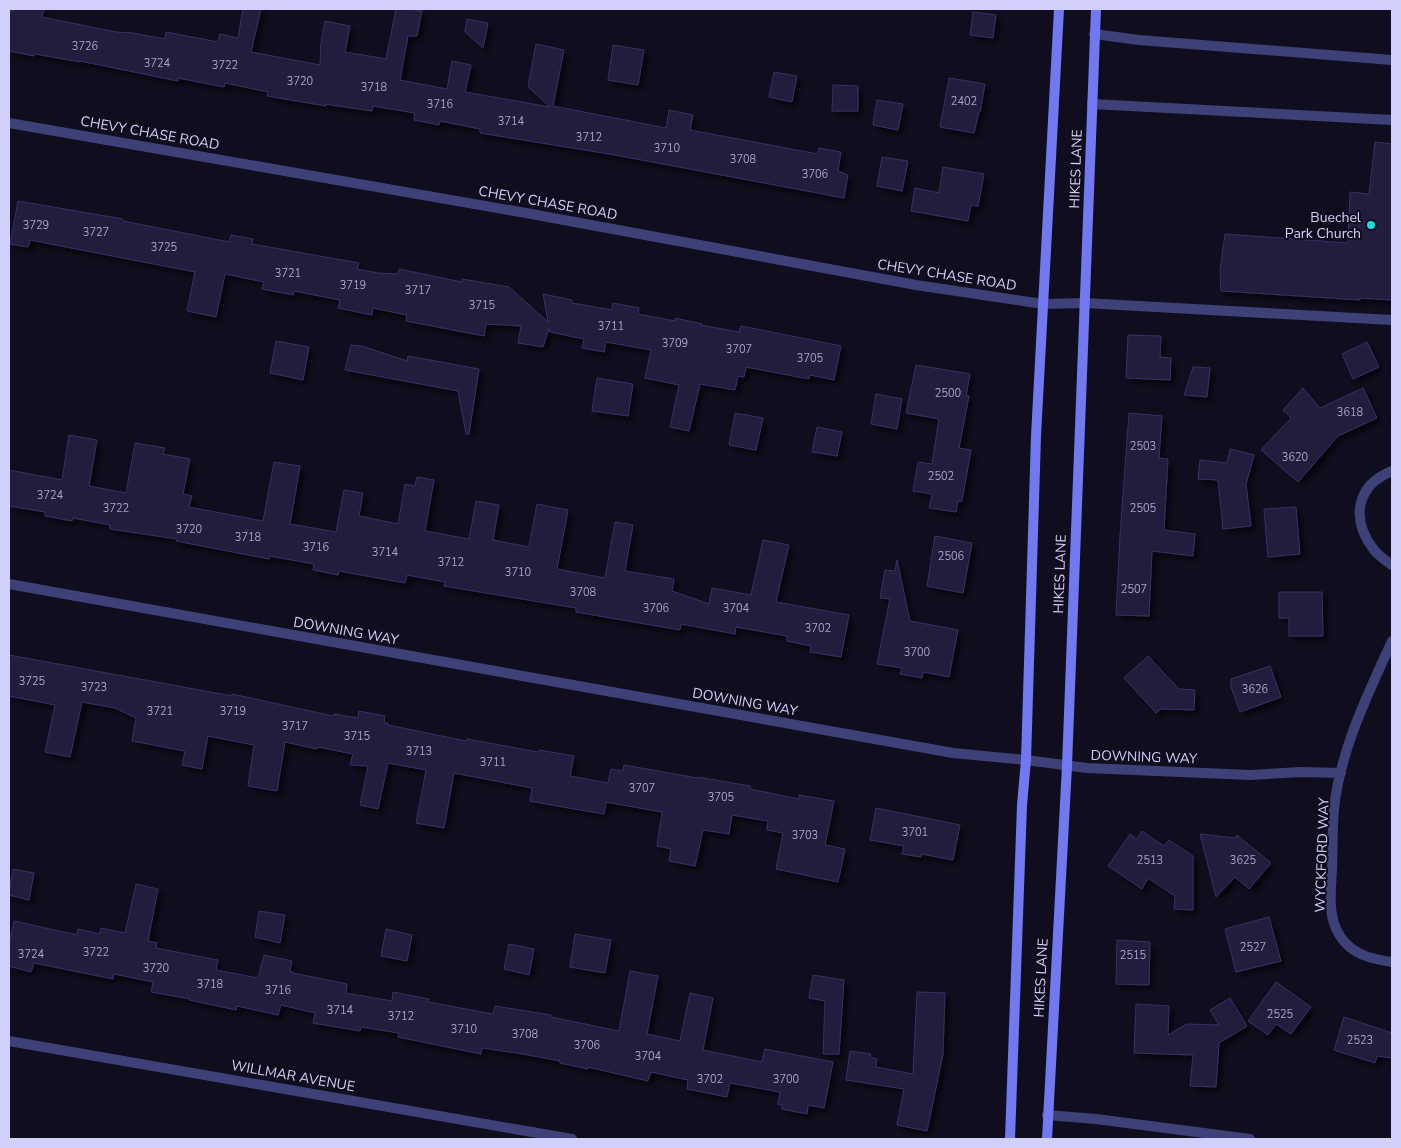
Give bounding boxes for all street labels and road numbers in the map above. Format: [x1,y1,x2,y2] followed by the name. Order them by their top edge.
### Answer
[79,111,221,155] street label: CHEVY CHASE ROAD
[1065,129,1087,209] street label: HIKES LANE
[477,181,619,225] street label: CHEVY CHASE ROAD
[876,255,1018,295] street label: CHEVY CHASE ROAD
[1049,534,1071,614] street label: HIKES LANE
[292,612,401,650] street label: DOWNING WAY
[691,683,800,721] street label: DOWNING WAY
[1090,746,1198,768] street label: DOWNING WAY
[1310,796,1334,913] street label: WYCKFORD WAY
[1029,938,1053,1018] street label: HIKES LANE
[230,1056,356,1096] street label: WILLMAR AVENUE

